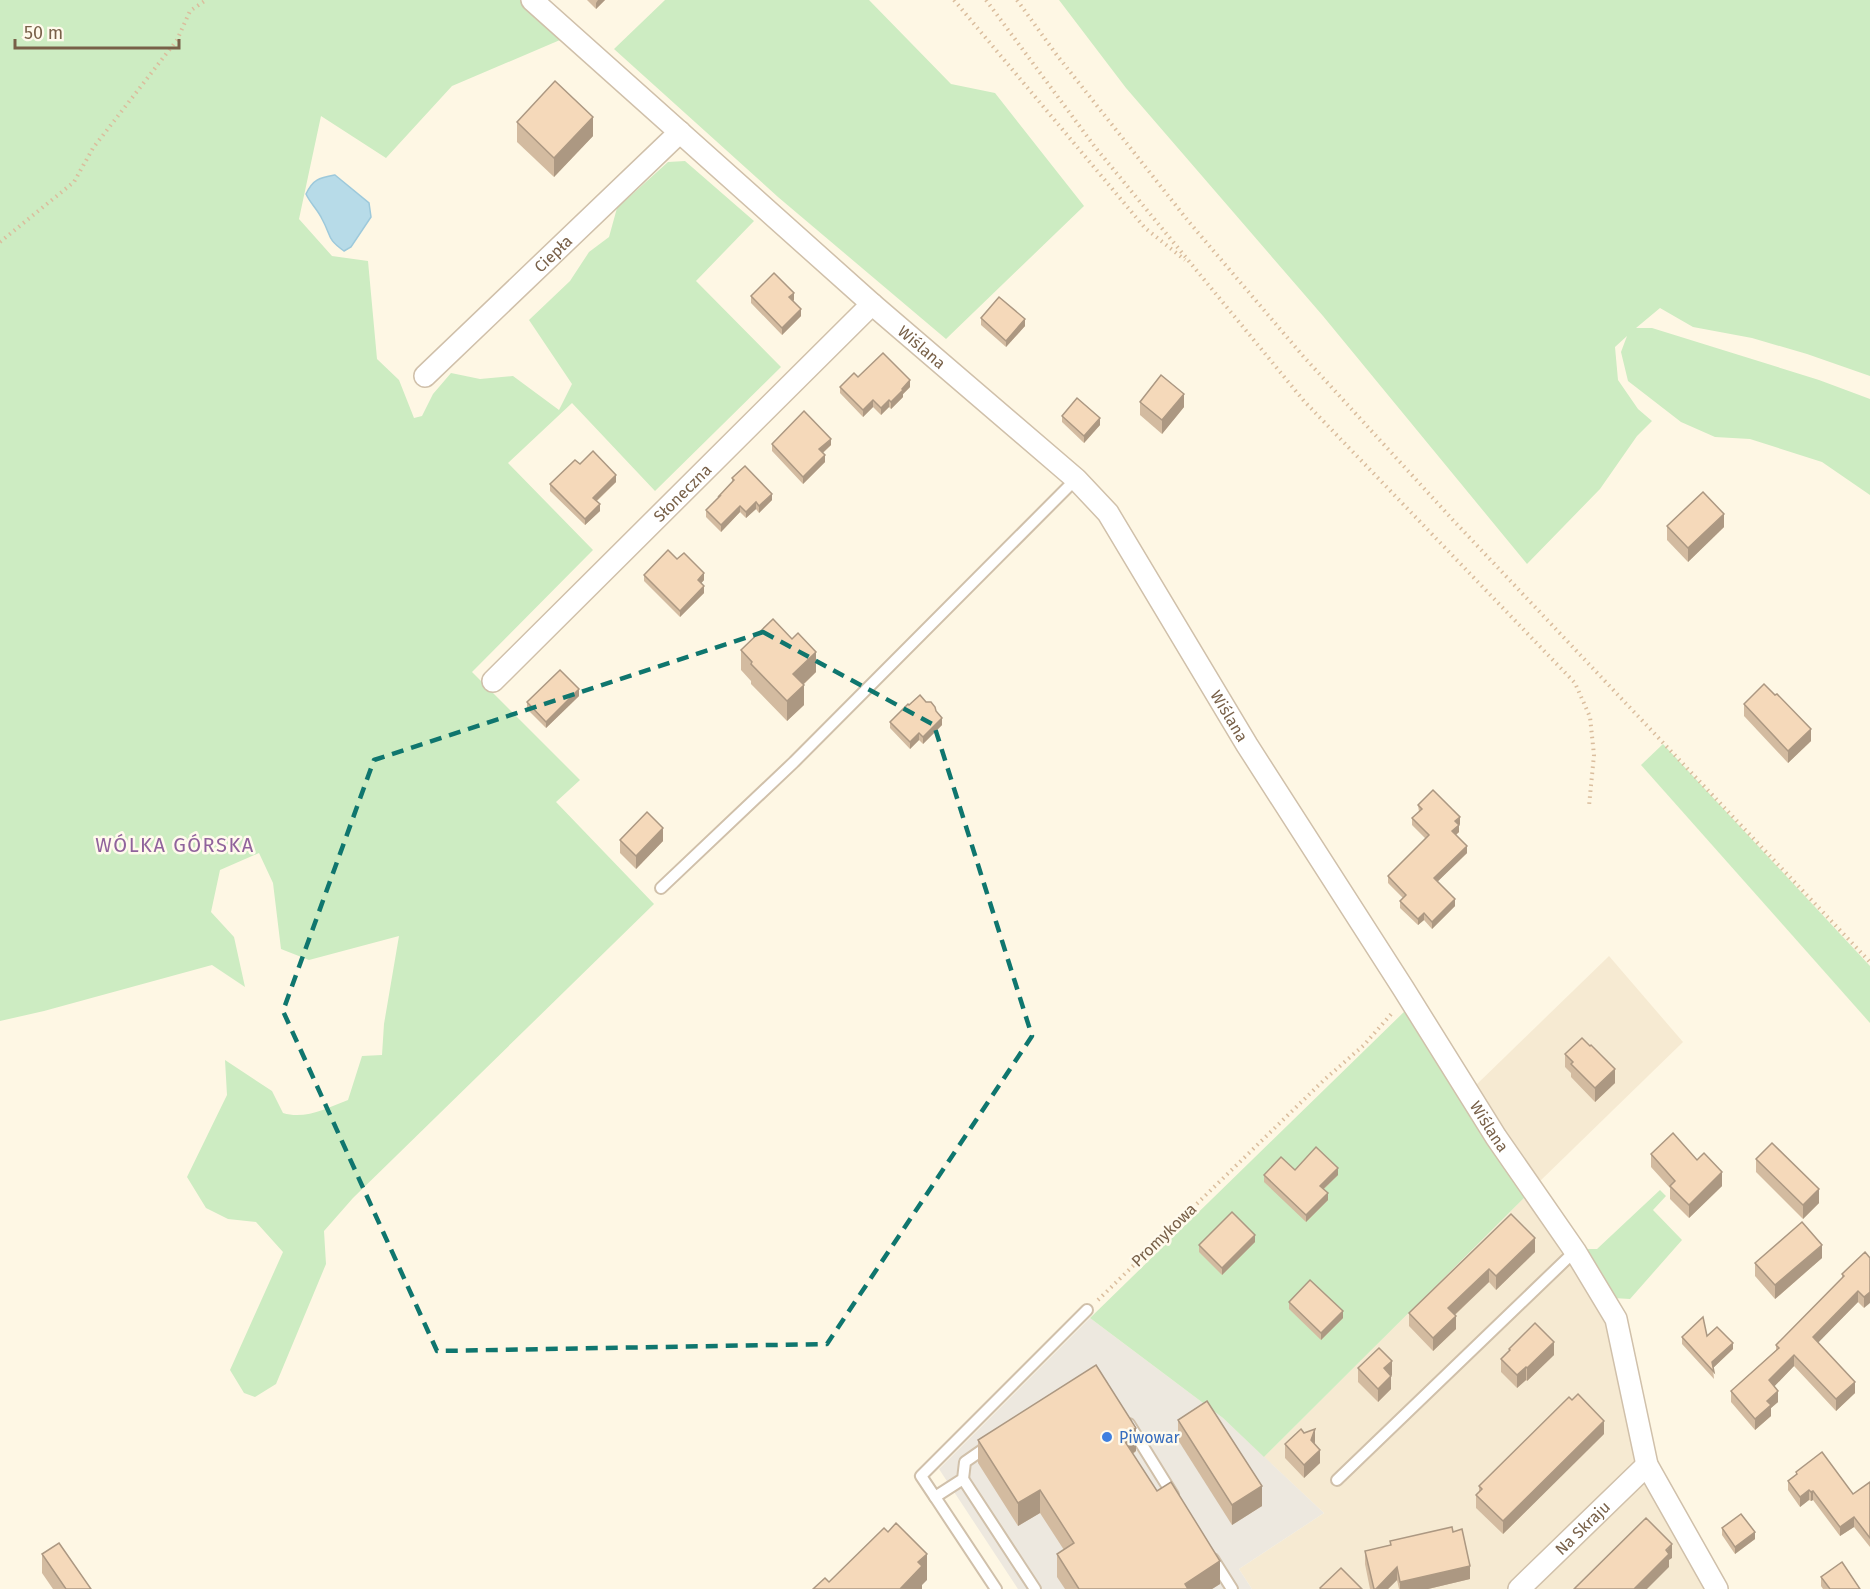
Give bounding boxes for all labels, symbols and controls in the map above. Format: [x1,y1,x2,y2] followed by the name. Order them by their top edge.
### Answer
[15,12,178,50] scale bar
[24,22,63,44] text: 50 m
[530,231,576,276] street label: Ciepła
[894,321,950,373] street label: Wiślana
[649,460,715,525] street label: Słoneczna
[1207,687,1252,745] street label: Wiślana
[95,833,255,857] district label: WÓLKA GÓRSKA
[1466,1097,1513,1155] street label: Wiślana
[1128,1199,1200,1271] street label: Promykowa
[1119,1428,1181,1447] place label: Piwowar
[1100,1430,1114,1444] marker: Piwowar
[1551,1497,1614,1559] street label: Na Skraju

